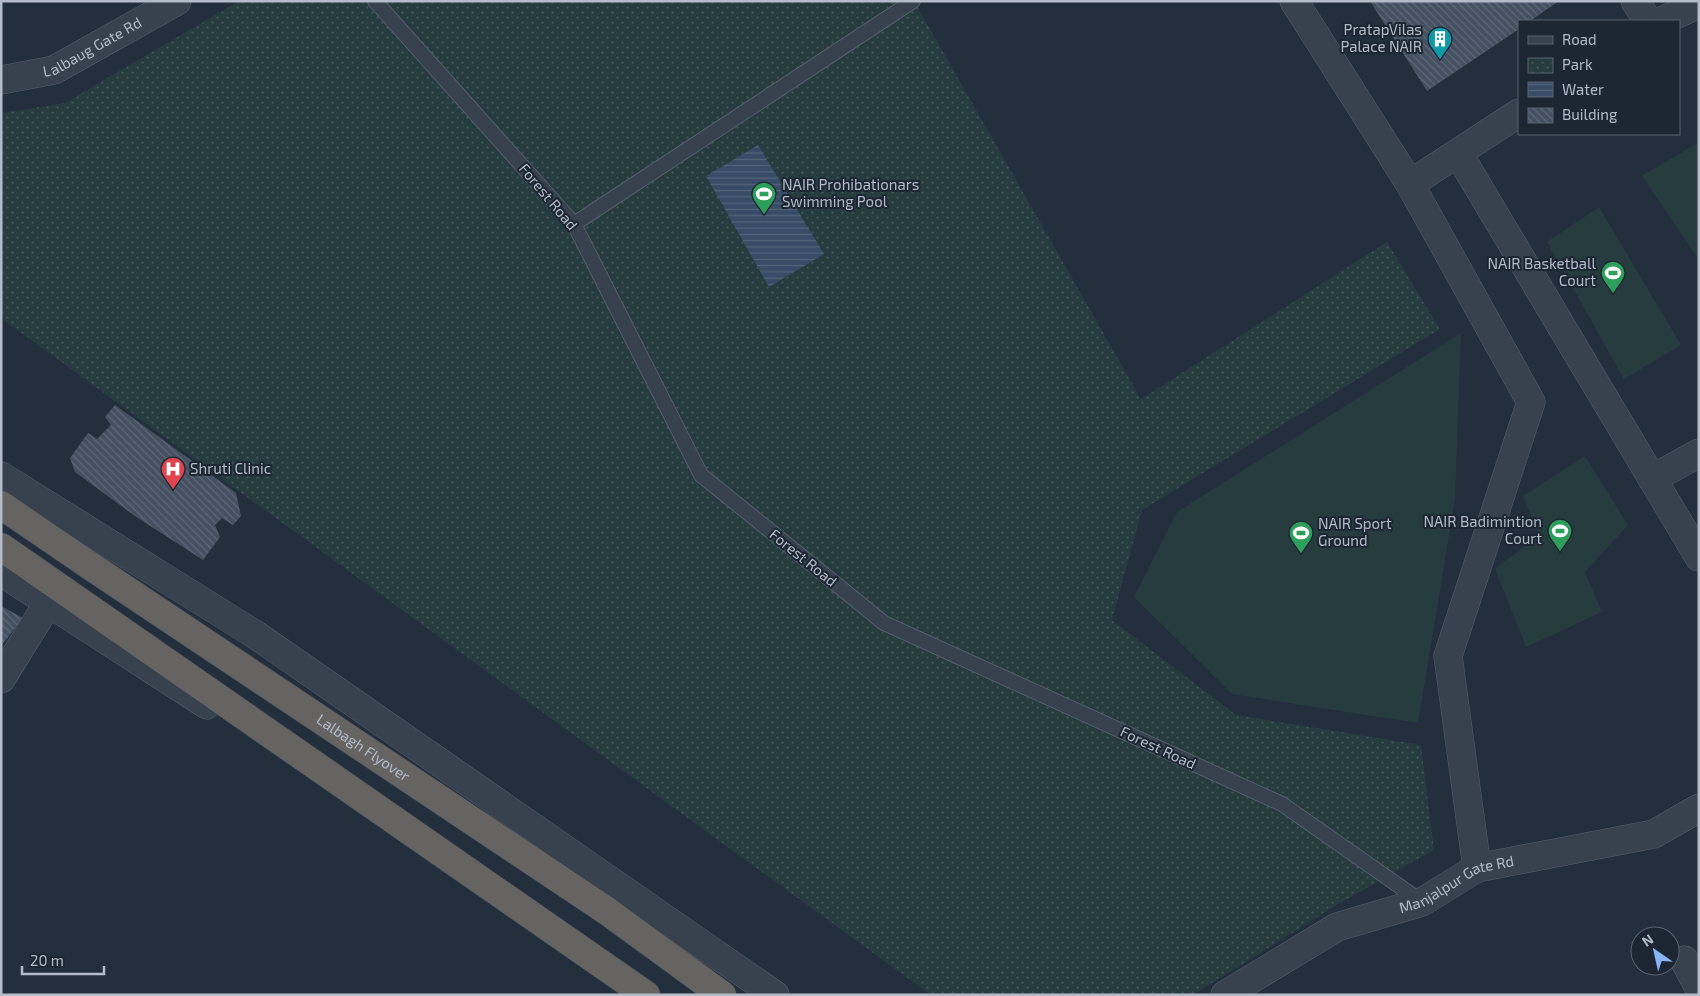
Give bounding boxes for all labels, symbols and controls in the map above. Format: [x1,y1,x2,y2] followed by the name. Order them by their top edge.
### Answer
[41,13,144,80] street label: Lalbaug Gate Rd
[1341,20,1422,55] place label: PratapVilas Palace NAIR
[1518,20,1680,135] legend
[1427,26,1453,60] building icon: PratapVilas Palace NAIR
[1562,30,1597,48] text: Road
[1562,55,1593,73] text: Park
[1562,80,1604,98] text: Water
[1562,105,1618,123] text: Building
[516,159,582,233] street label: Forest Road
[782,175,919,210] place label: NAIR Prohibationars Swimming Pool
[751,181,777,215] sports icon: NAIR Prohibationars Swimming Pool
[1488,254,1597,289] place label: NAIR Basketball Court
[1600,260,1626,294] sports icon: NAIR Basketball Court
[160,456,186,490] hospital icon: Shruti Clinic
[190,459,271,477] place label: Shruti Clinic
[1423,512,1542,547] place label: NAIR Badimintion Court
[1318,514,1392,549] place label: NAIR Sport Ground
[1547,518,1573,552] sports icon: NAIR Badimintion Court
[1288,520,1314,554] sports icon: NAIR Sport Ground
[766,525,841,590] street label: Forest Road
[314,710,414,785] street label: Lalbagh Flyover
[1118,722,1199,772] street label: Forest Road
[1397,851,1515,916] street label: Manjalpur Gate Rd
[1630,926,1680,976] north arrow
[1639,930,1656,950] text: N
[22,944,105,976] scale bar
[30,951,64,969] text: 20 m

